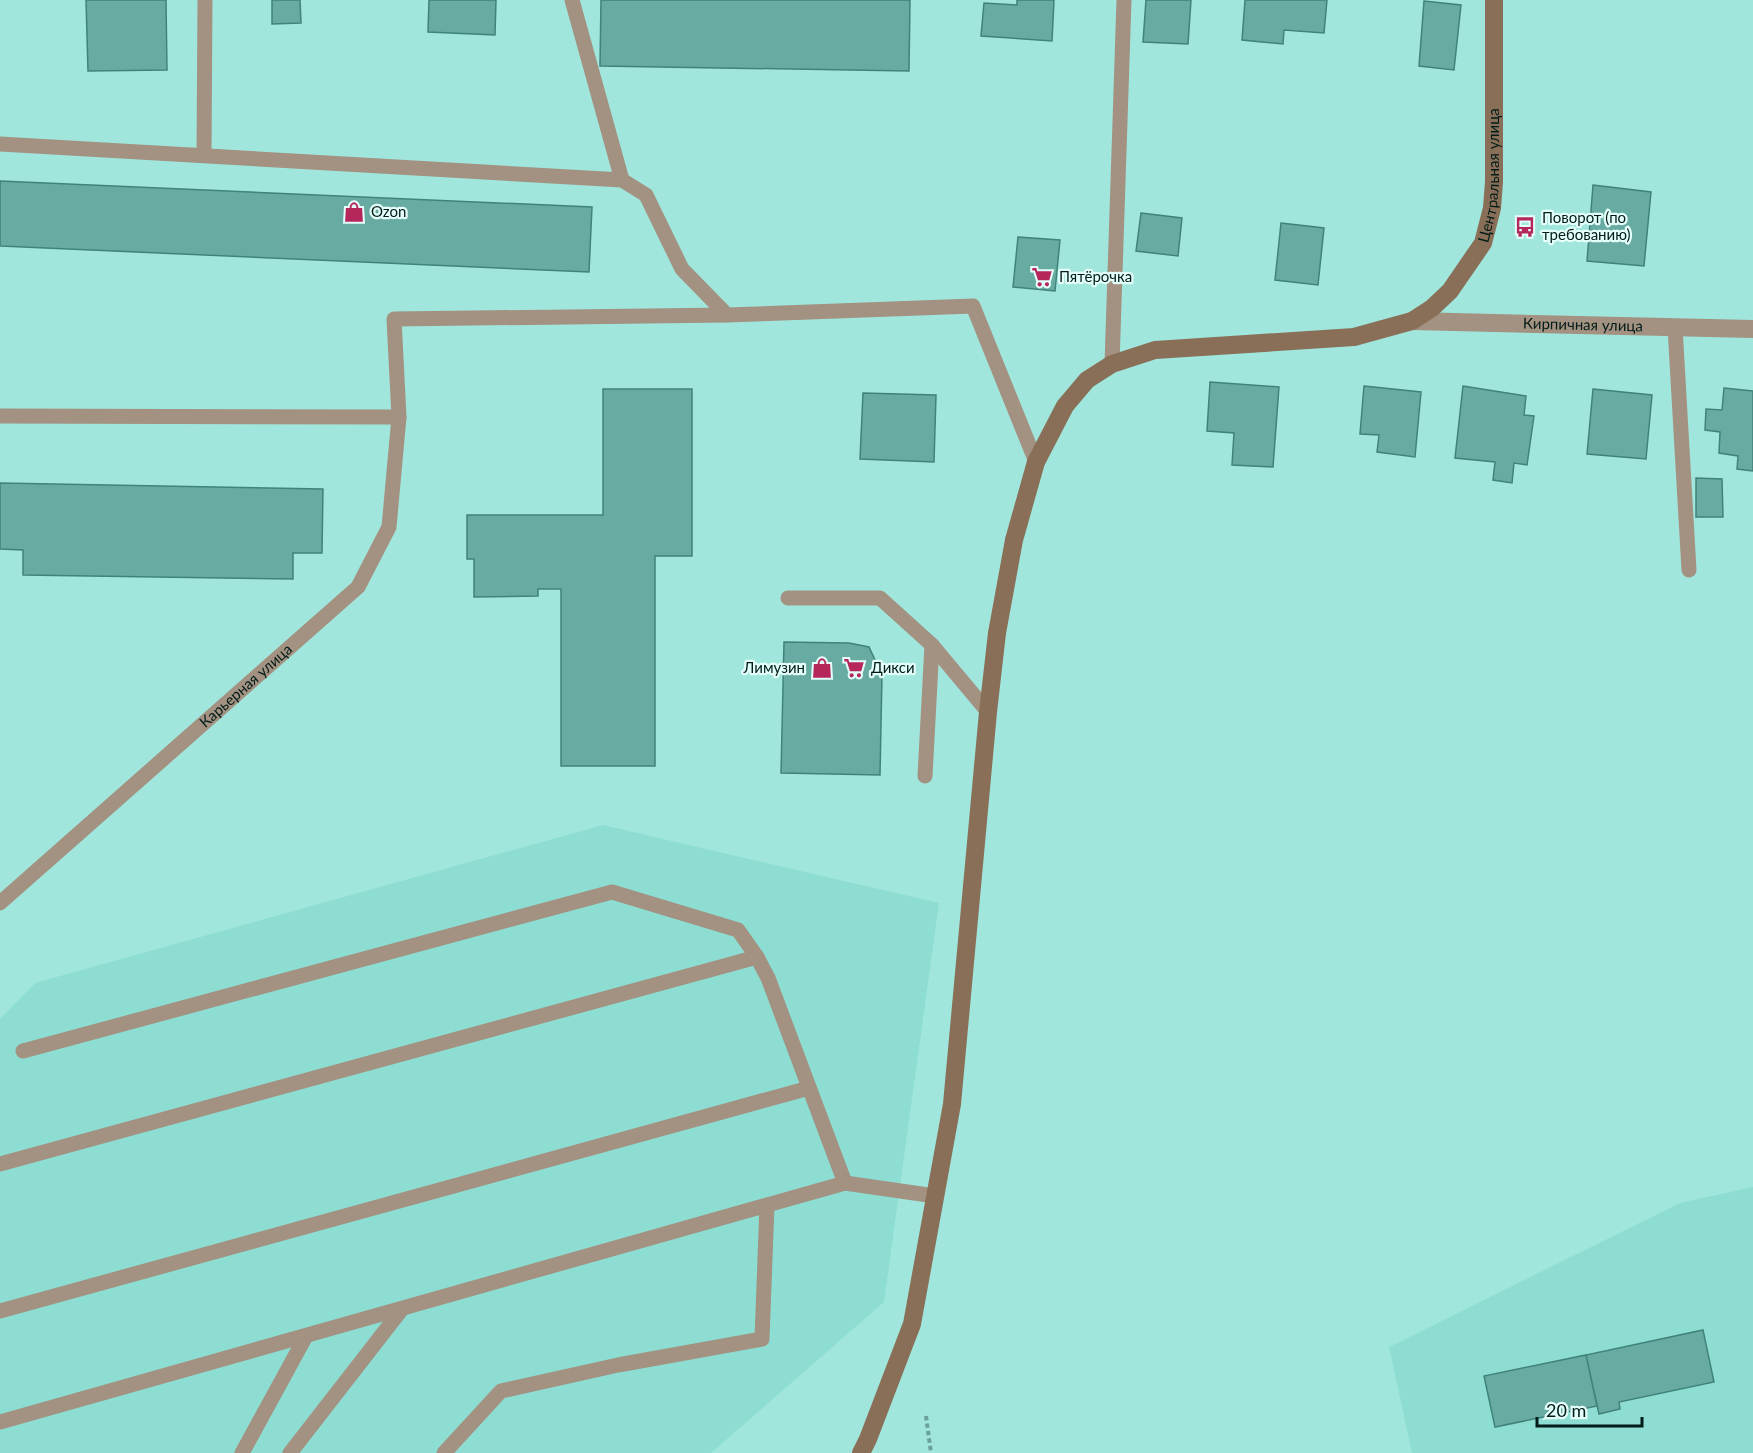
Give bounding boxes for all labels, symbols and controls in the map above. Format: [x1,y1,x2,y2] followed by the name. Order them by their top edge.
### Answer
[1474,108,1502,244] street label: Центральная улица
[342,200,366,224] shop icon: Ozon
[371,202,406,220] place label: Ozon
[1542,208,1630,243] place label: Поворот (по требованию)
[1513,215,1537,239] bus stop icon: Поворот (по требованию)
[1030,265,1054,289] supermarket icon: Пятёрочка
[1059,267,1132,285] place label: Пятёрочка
[1523,314,1643,334] street label: Кирпичная улица
[195,640,295,731] street label: Карьерная улица
[810,656,834,680] shop icon: Лимузин
[842,656,866,680] supermarket icon: Дикси
[743,658,805,676] place label: Лимузин
[871,658,915,676] place label: Дикси
[1537,1390,1642,1428] scale bar
[1546,1399,1586,1421] text: 20 m

